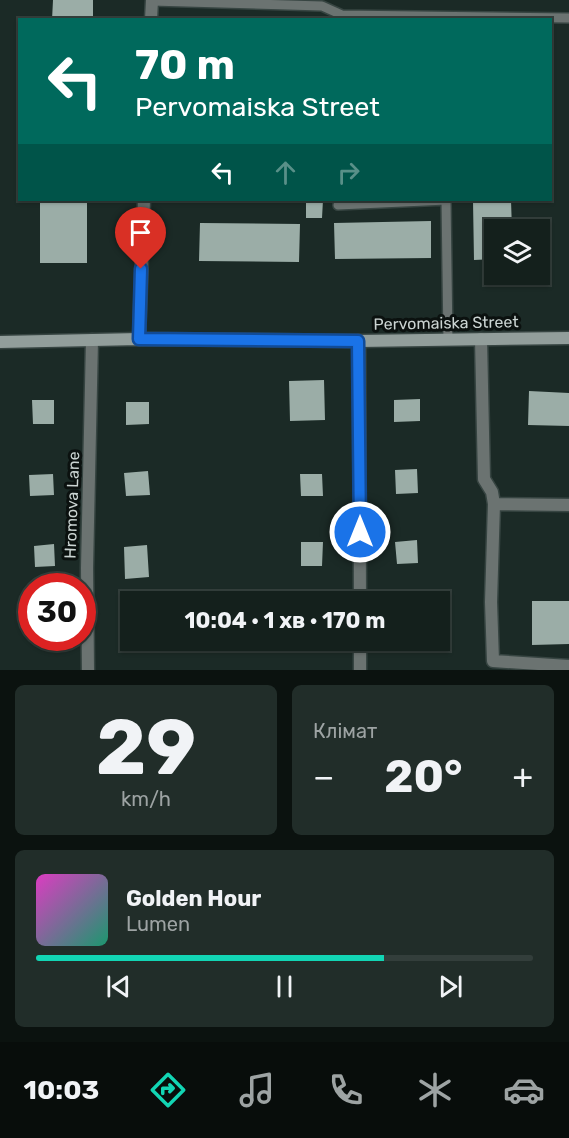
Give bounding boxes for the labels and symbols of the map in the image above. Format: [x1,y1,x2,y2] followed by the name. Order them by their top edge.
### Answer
[115,207,166,269] pin
[373,312,519,334] street label: Pervomaiska Street
[61,451,83,559] street label: Hromova Lane
[328,500,392,564] position arrow
[18,573,96,651] speed limit sign: 30

